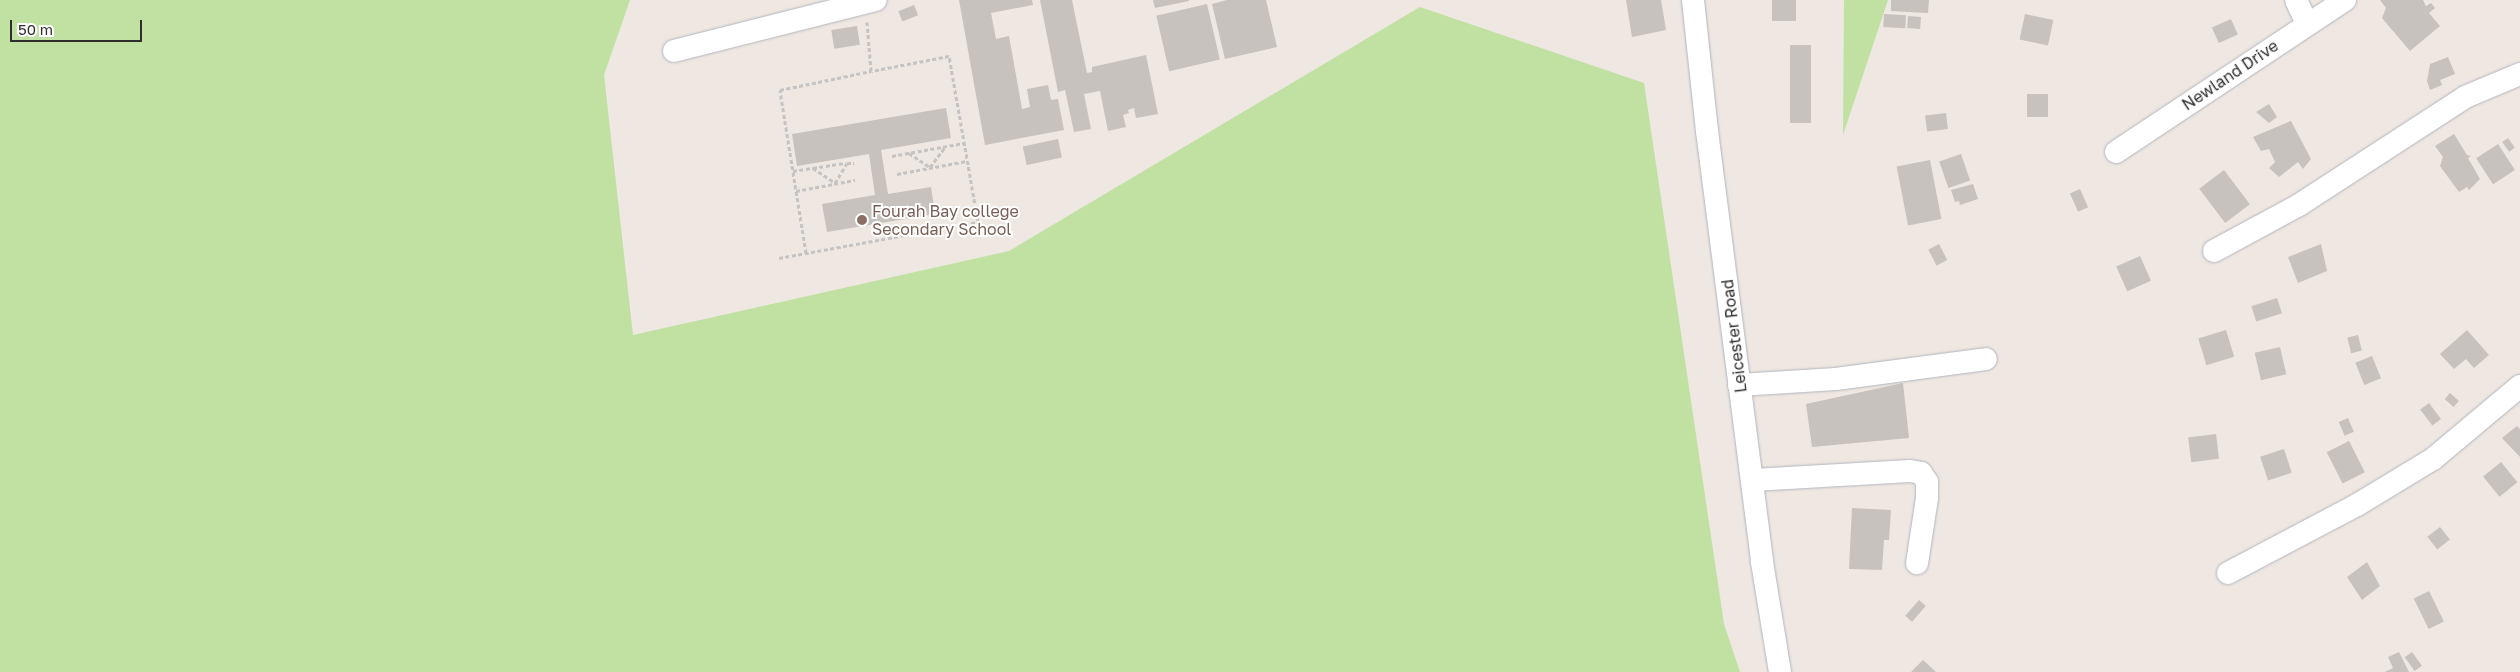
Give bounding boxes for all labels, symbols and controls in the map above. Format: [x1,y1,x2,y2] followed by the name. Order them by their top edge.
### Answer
[12,10,145,42] scale bar
[18,20,53,38] text: 50 m
[2178,36,2282,114] street label: Newland Drive
[872,201,1019,239] place label: Fourah Bay college Secondary School
[856,214,868,226] marker: Fourah Bay college Secondary School
[1718,278,1750,394] street label: Leicester Road

